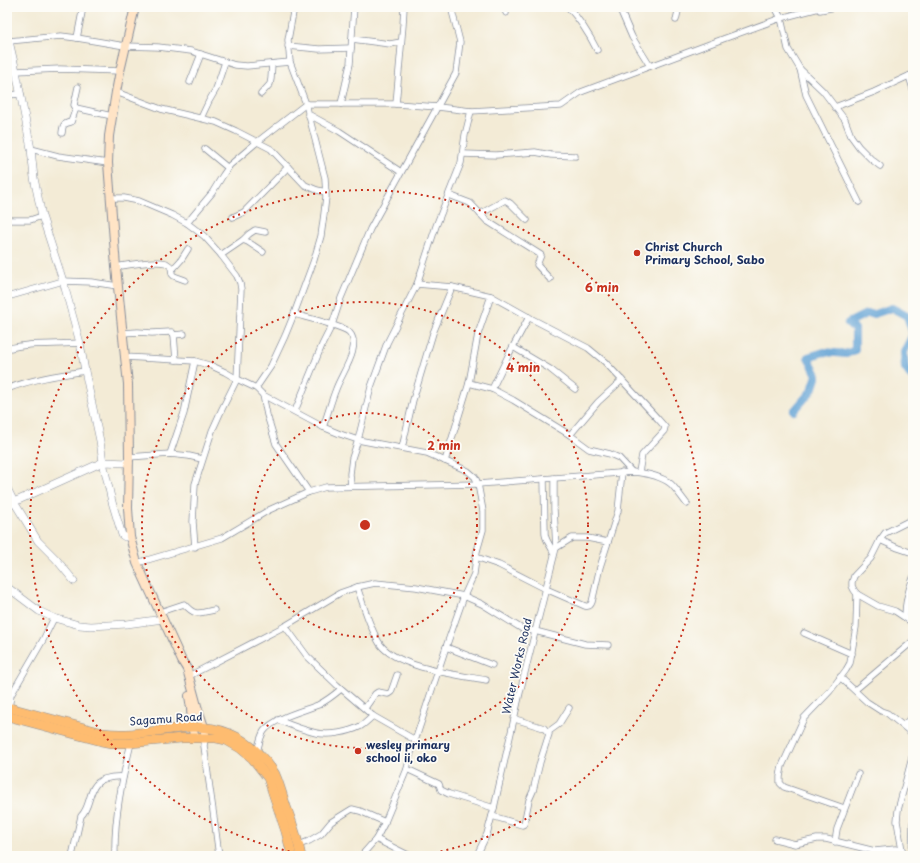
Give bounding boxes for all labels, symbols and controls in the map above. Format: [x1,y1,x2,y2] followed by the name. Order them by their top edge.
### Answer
[645,238,765,268] place label: Christ Church Primary School, Sabo
[632,248,642,258] marker: Christ Church Primary School, Sabo
[585,278,619,296] text: 6 min
[506,358,540,376] text: 4 min
[427,436,461,454] text: 2 min
[358,518,372,532] centre of rings
[497,616,536,716] street label: Water Works Road
[129,707,203,730] street label: Sagamu Road
[366,736,450,766] place label: wesley primary school ii, oko
[353,746,363,756] marker: wesley primary school ii, oko

